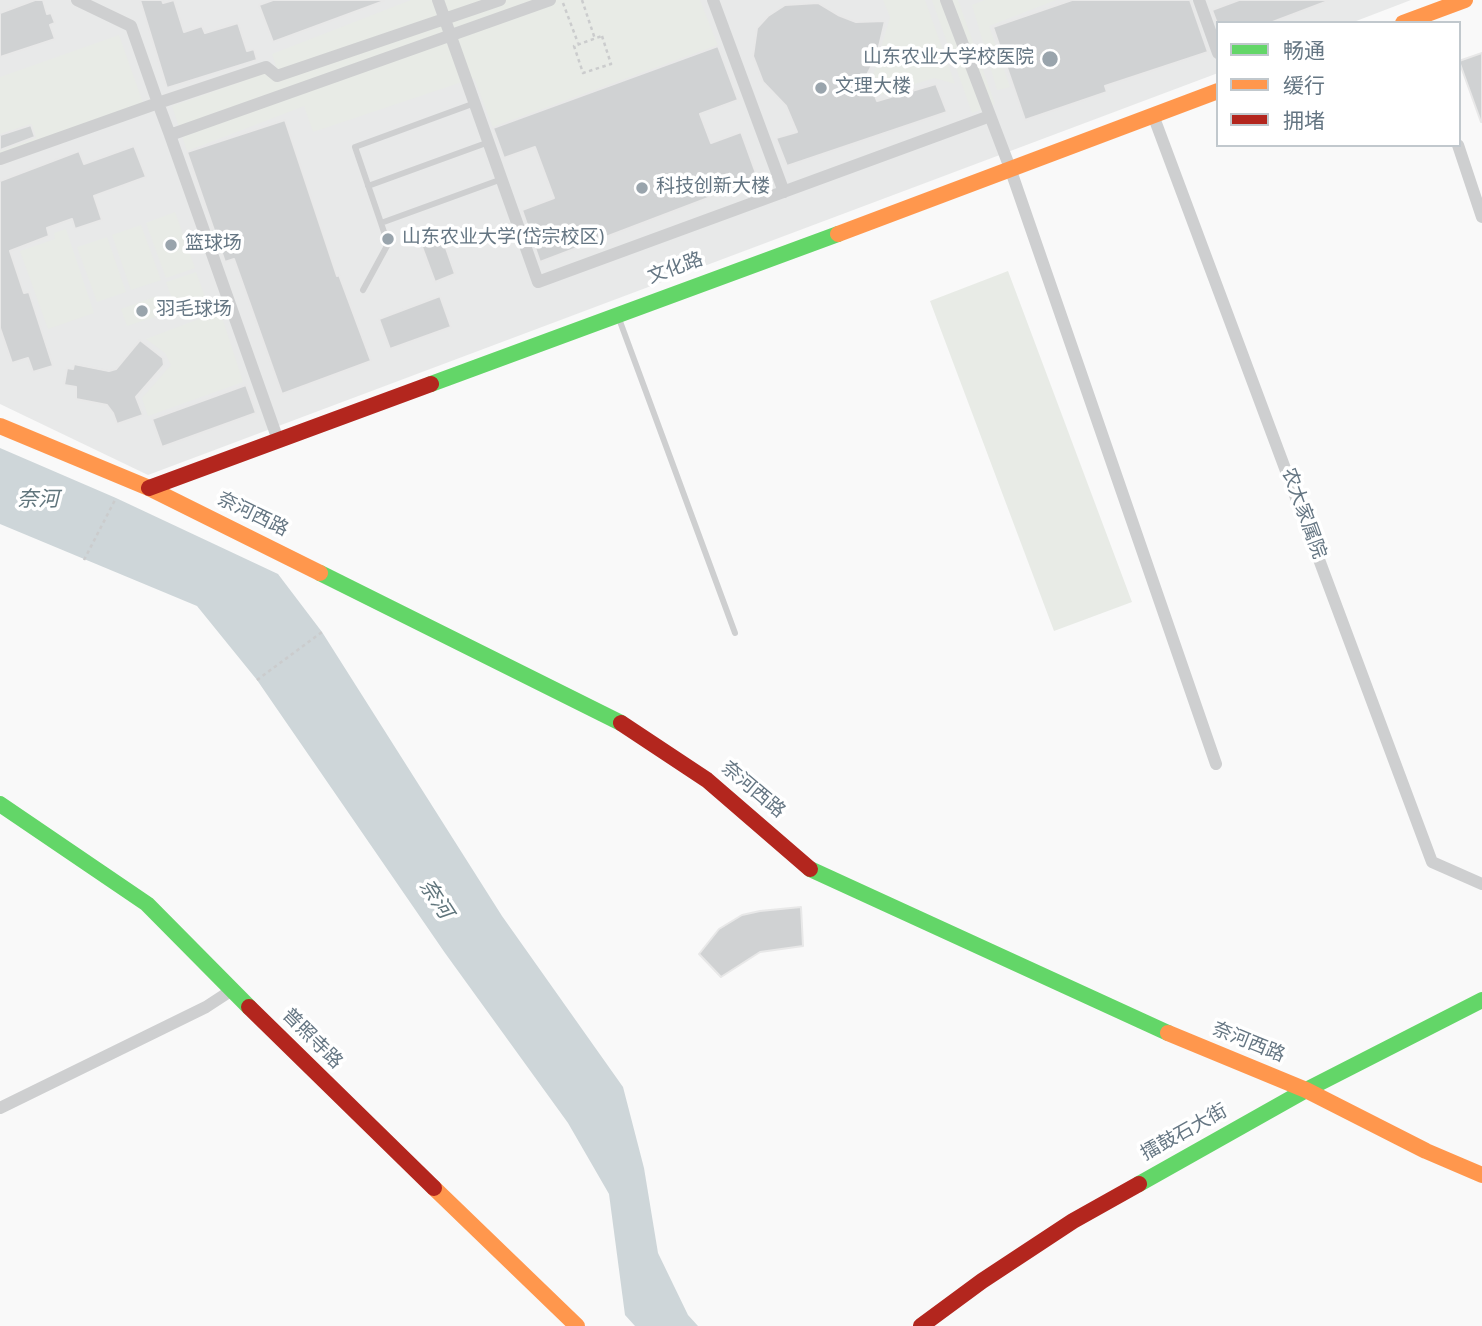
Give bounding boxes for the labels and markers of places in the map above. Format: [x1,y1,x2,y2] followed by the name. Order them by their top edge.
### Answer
[863,48,1034,70] place label: 山东农业大学校医院
[1040,49,1060,69] marker: 山东农业大学校医院
[835,77,911,99] place label: 文理大楼
[813,80,829,96] marker: 文理大楼
[656,177,770,199] place label: 科技创新大楼
[634,180,650,196] marker: 科技创新大楼
[402,228,605,250] place label: 山东农业大学(岱宗校区)
[380,231,396,247] marker: 山东农业大学(岱宗校区)
[185,234,242,256] place label: 篮球场
[163,237,179,253] marker: 篮球场
[156,300,232,322] place label: 羽毛球场
[134,303,150,319] marker: 羽毛球场

